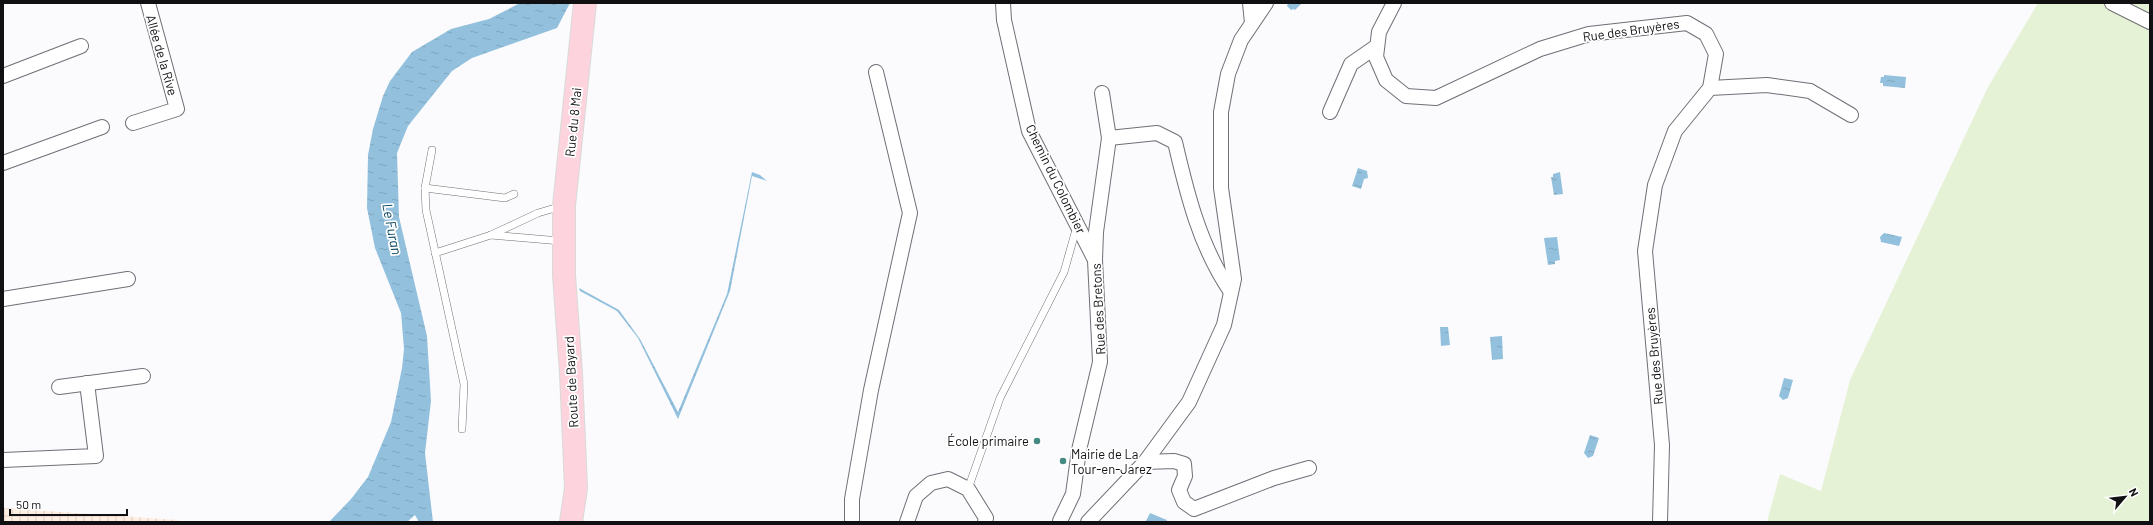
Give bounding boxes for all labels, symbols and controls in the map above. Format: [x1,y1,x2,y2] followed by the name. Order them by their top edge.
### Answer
[143,13,181,97] street label: Allée de la Rive
[1582,15,1680,45] street label: Rue des Bruyères
[561,86,585,158] street label: Rue du 8 Mai
[1023,122,1090,237] street label: Chemin du Colombier
[379,202,406,256] water label: Le Furan
[1088,263,1108,355] street label: Rue des Bretons
[1642,307,1666,405] street label: Rue des Bruyères
[561,336,581,428] street label: Route de Bayard
[947,433,1029,449] place label: École primaire
[1032,436,1042,446] marker: École primaire
[1071,446,1152,477] place label: Mairie de La Tour-en-Jarez
[1058,456,1068,466] marker: Mairie de La Tour-en-Jarez
[2105,477,2145,517] north arrow
[2127,486,2142,498] text: N
[10,491,127,517] scale bar
[16,497,41,511] text: 50 m

